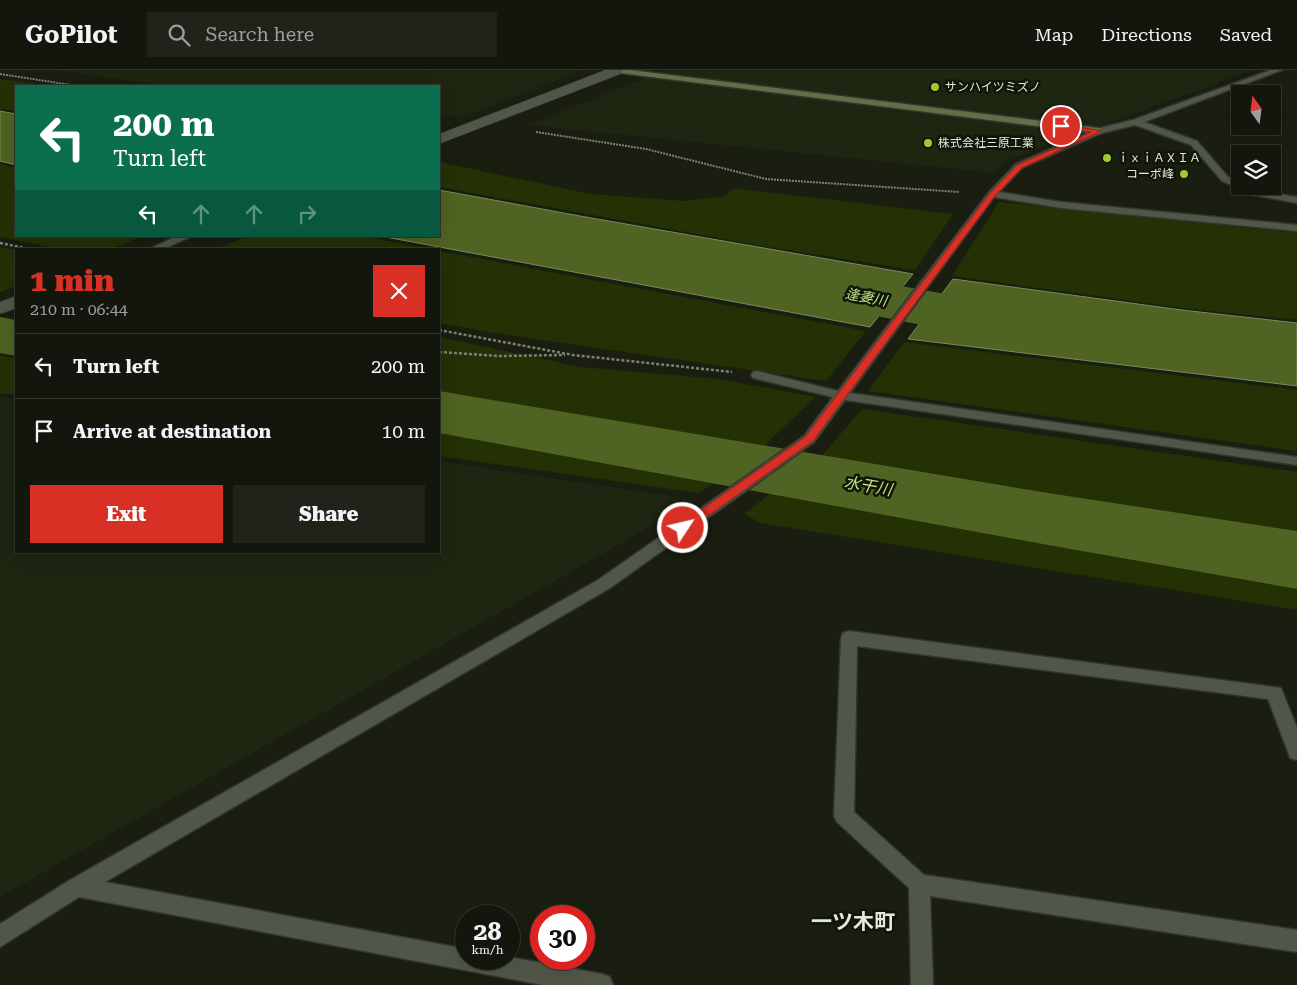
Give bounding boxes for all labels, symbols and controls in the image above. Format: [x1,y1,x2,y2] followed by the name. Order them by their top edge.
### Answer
[147,12,497,57] search box
[25,21,117,49] text: GoPilot
[165,21,193,49] icon: search
[205,23,314,46] text: Search here
[1035,24,1073,45] text: Map
[1101,24,1192,45] text: Directions
[1220,24,1272,45] text: Saved
[945,80,1041,94] place label: サンハイツミズノ
[929,81,941,93] marker: サンハイツミズノ
[1231,85,1281,135] north arrow
[1231,85,1281,195] map controls
[113,104,214,145] text: 200 m
[30,105,95,170] icon: left
[1040,105,1082,147] pin
[1047,112,1075,140] icon: arrive
[938,136,1034,150] place label: 株式会社三原工業
[922,137,934,149] marker: 株式会社三原工業
[1231,145,1281,195] button: layers
[113,146,206,171] text: Turn left
[1117,151,1201,165] place label: ｉｘｉＡＸＩＡ
[1101,152,1113,164] marker: ｉｘｉＡＸＩＡ
[1126,167,1174,181] place label: コーポ峰
[1178,168,1190,180] marker: コーポ峰
[134,200,162,228] icon: left
[187,200,215,228] icon: ahead
[240,200,268,228] icon: ahead
[293,200,321,228] icon: right
[30,263,114,298] text: 1 min
[373,265,425,317] button: close
[844,285,890,309] water label: 逢妻川
[30,300,128,319] text: 210 m · 06:44
[30,352,58,380] icon: left
[73,355,159,378] text: Turn left
[371,355,425,378] text: 200 m
[30,417,58,445] icon: arrive
[73,420,271,443] text: Arrive at destination
[382,420,425,443] text: 10 m
[843,472,895,500] water label: 水干川
[30,485,223,543] button: Exit
[233,485,425,543] button: Share
[656,501,708,553] position arrow
[530,905,595,970] speed limit sign: 30
[811,910,895,934] district label: 一ツ木町
[473,917,502,946] text: 28
[471,943,504,957] text: km/h

